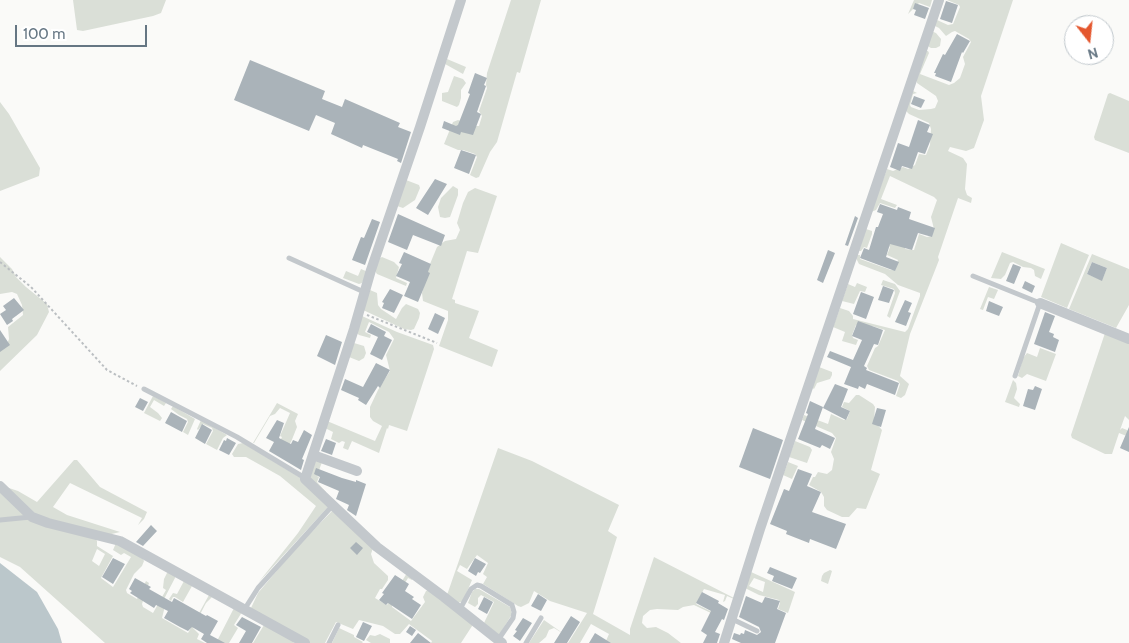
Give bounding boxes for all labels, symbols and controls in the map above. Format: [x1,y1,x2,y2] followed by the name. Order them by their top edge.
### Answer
[18,15,150,47] scale bar
[1064,15,1114,65] north arrow
[23,25,65,43] text: 100 m
[1086,43,1100,63] text: N

